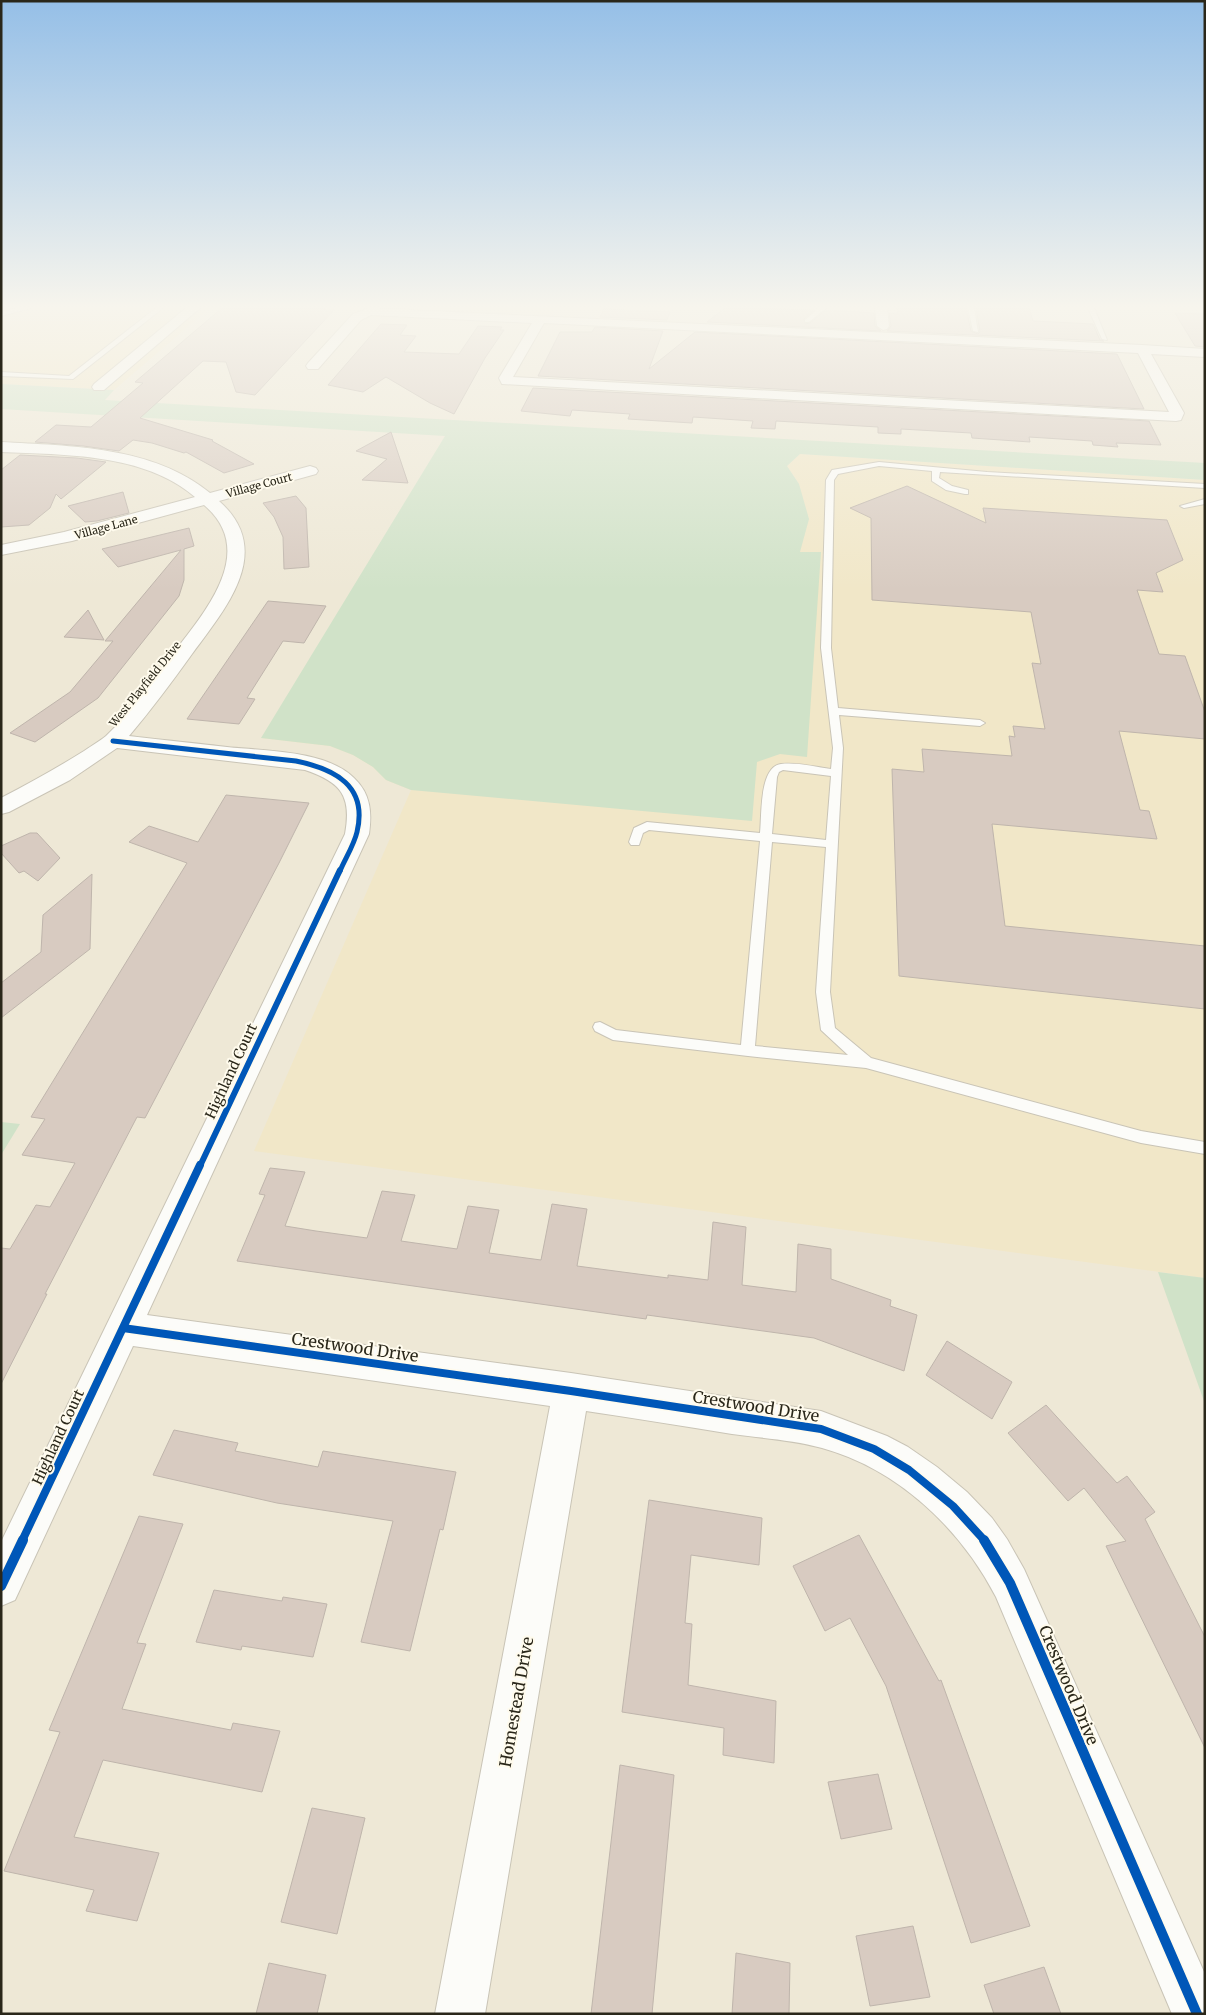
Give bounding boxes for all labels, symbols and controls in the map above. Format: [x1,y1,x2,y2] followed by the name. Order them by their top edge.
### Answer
[223,469,294,501] street label: Village Court
[72,512,139,542] street label: Village Lane
[106,638,184,730] street label: West Playfield Drive
[201,1020,261,1122] street label: Highland Court
[290,1328,420,1366] street label: Crestwood Drive
[28,1386,88,1488] street label: Highland Court
[691,1386,821,1426] street label: Crestwood Drive
[1035,1622,1103,1748] street label: Crestwood Drive
[495,1635,537,1769] street label: Homestead Drive

